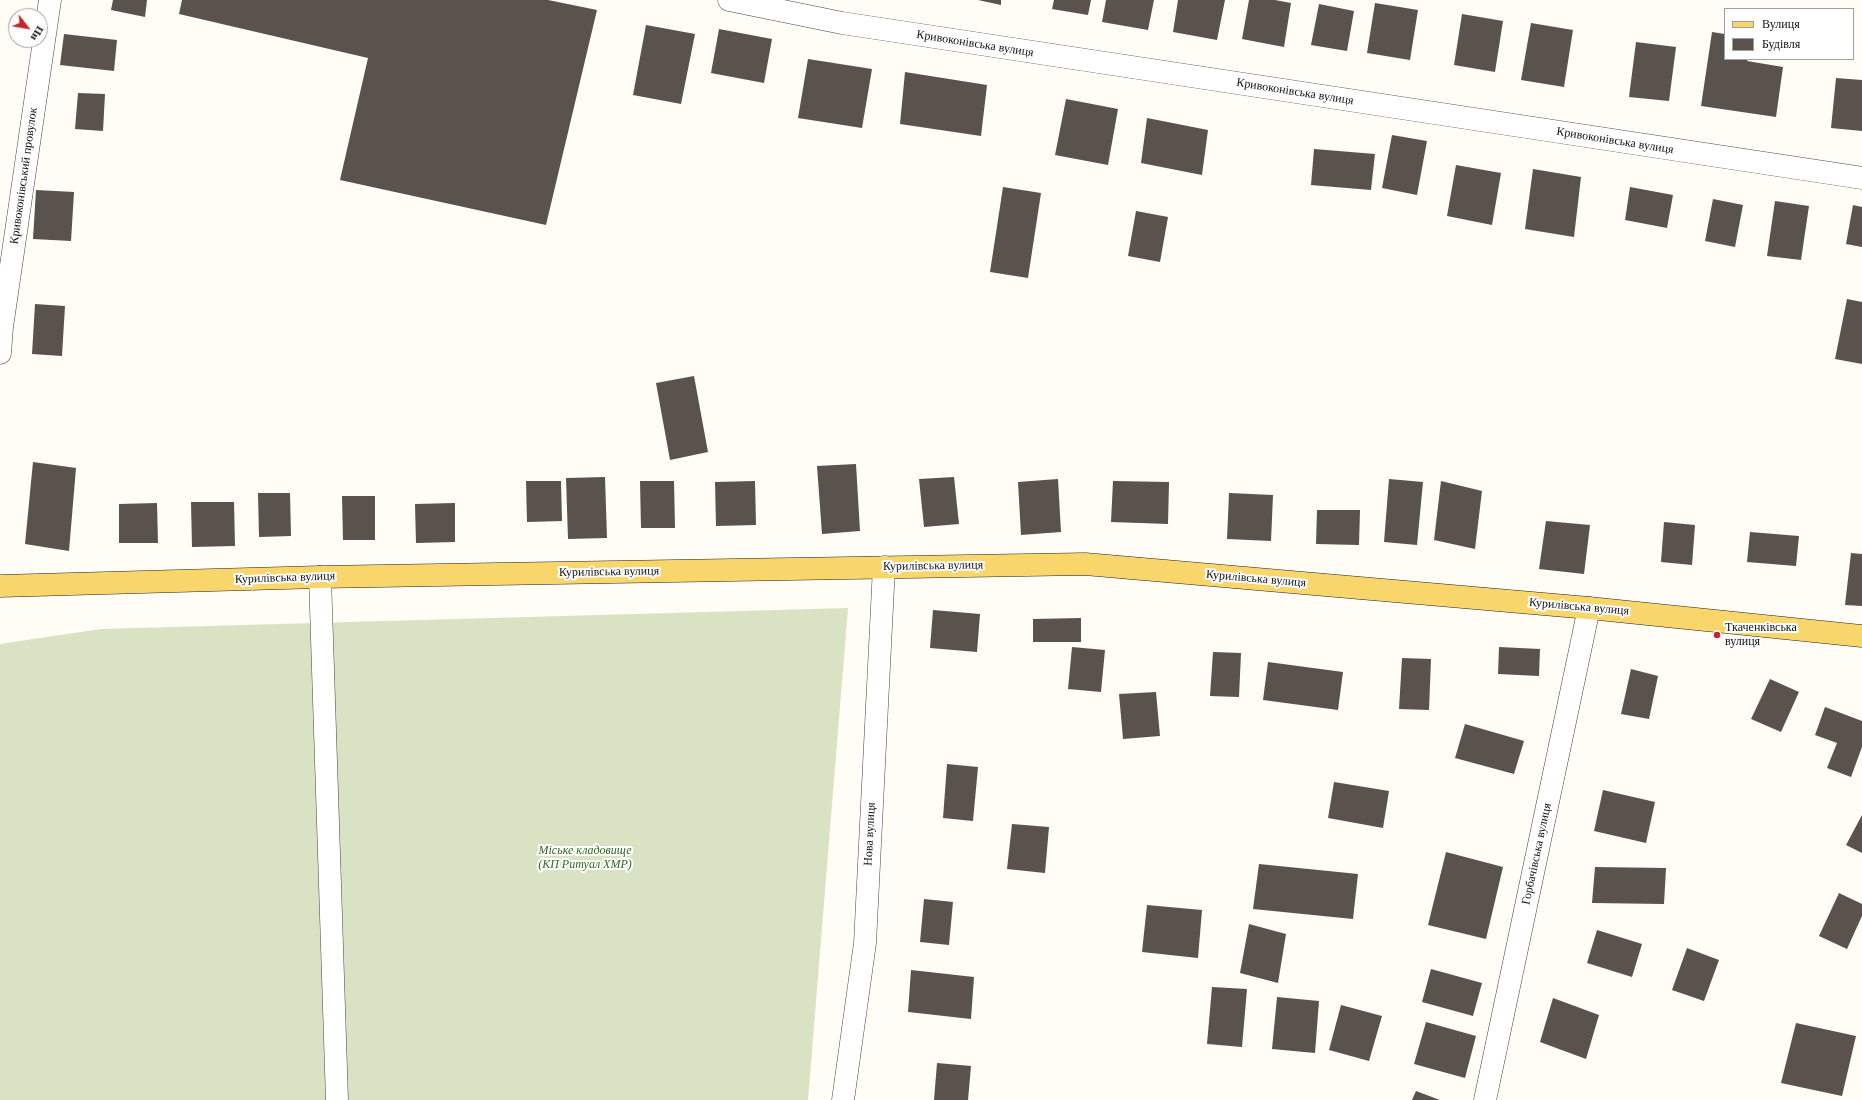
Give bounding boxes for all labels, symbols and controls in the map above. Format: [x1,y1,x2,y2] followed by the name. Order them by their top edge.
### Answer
[8,8,48,48] north arrow
[1724,8,1854,60] legend
[1762,17,1800,31] text: Вулиця
[28,24,46,43] text: Пн
[915,28,1035,60] street label: Кривоконівська вулиця
[1762,37,1800,51] text: Будівля
[1235,76,1355,108] street label: Кривоконівська вулиця
[7,107,41,245] street label: Кривоконівський провулок
[1555,125,1675,157] street label: Кривоконівська вулиця
[883,558,983,574] street label: Курилівська вулиця
[559,564,659,580] street label: Курилівська вулиця
[1205,567,1307,591] street label: Курилівська вулиця
[235,569,335,587] street label: Курилівська вулиця
[1528,595,1630,619] street label: Курилівська вулиця
[1725,621,1797,649] place label: Ткаченківська вулиця
[1712,630,1722,640] marker: Ткаченківська вулиця
[861,802,879,866] street label: Нова вулиця
[1519,802,1555,906] street label: Горбачівська вулиця
[538,844,632,872] park label: Міське кладовище (КП Ритуал ХМР)

